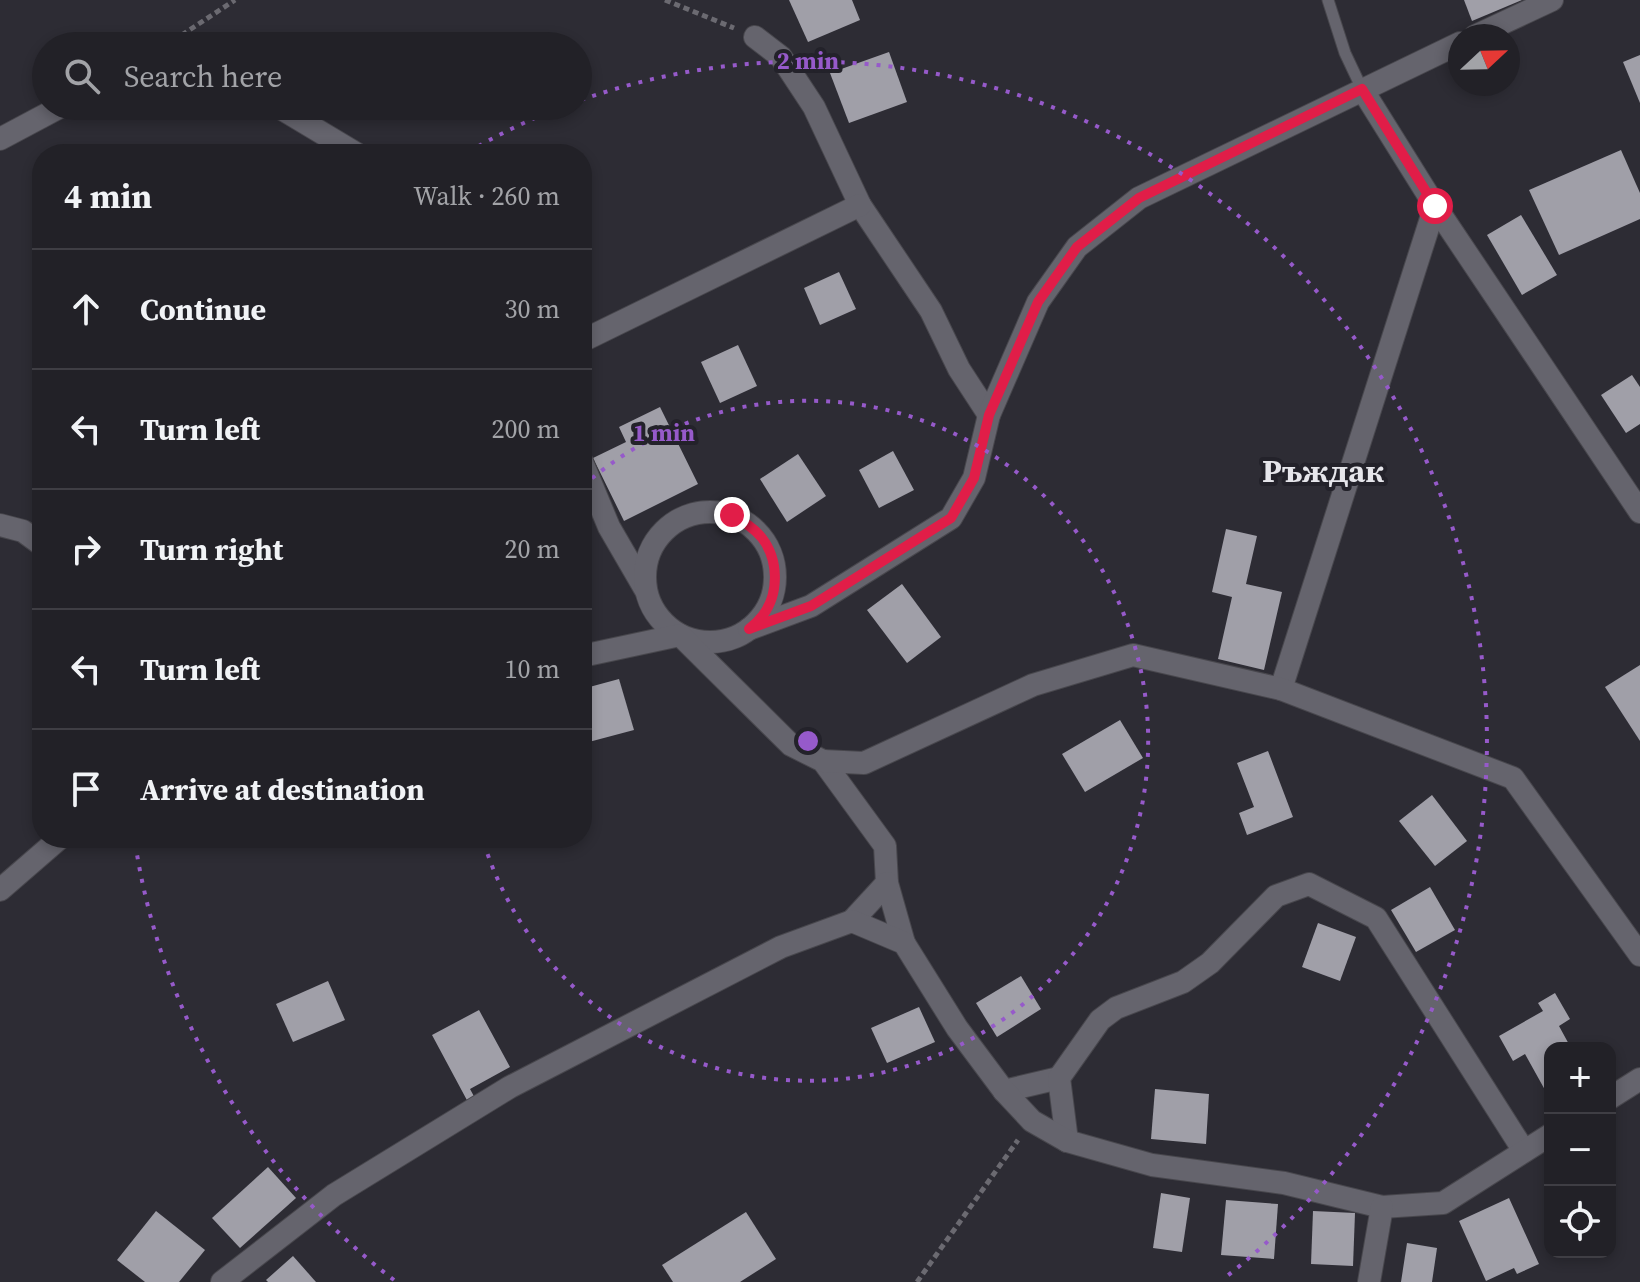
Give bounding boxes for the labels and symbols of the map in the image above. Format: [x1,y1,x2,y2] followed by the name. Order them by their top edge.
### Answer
[1448,24,1520,96] north arrow
[777,44,839,77] text: 2 min
[1417,188,1453,224] route start
[633,416,695,449] text: 1 min
[1262,449,1384,493] district label: Ръждак
[714,497,750,533] route end
[794,727,822,755] centre of rings

